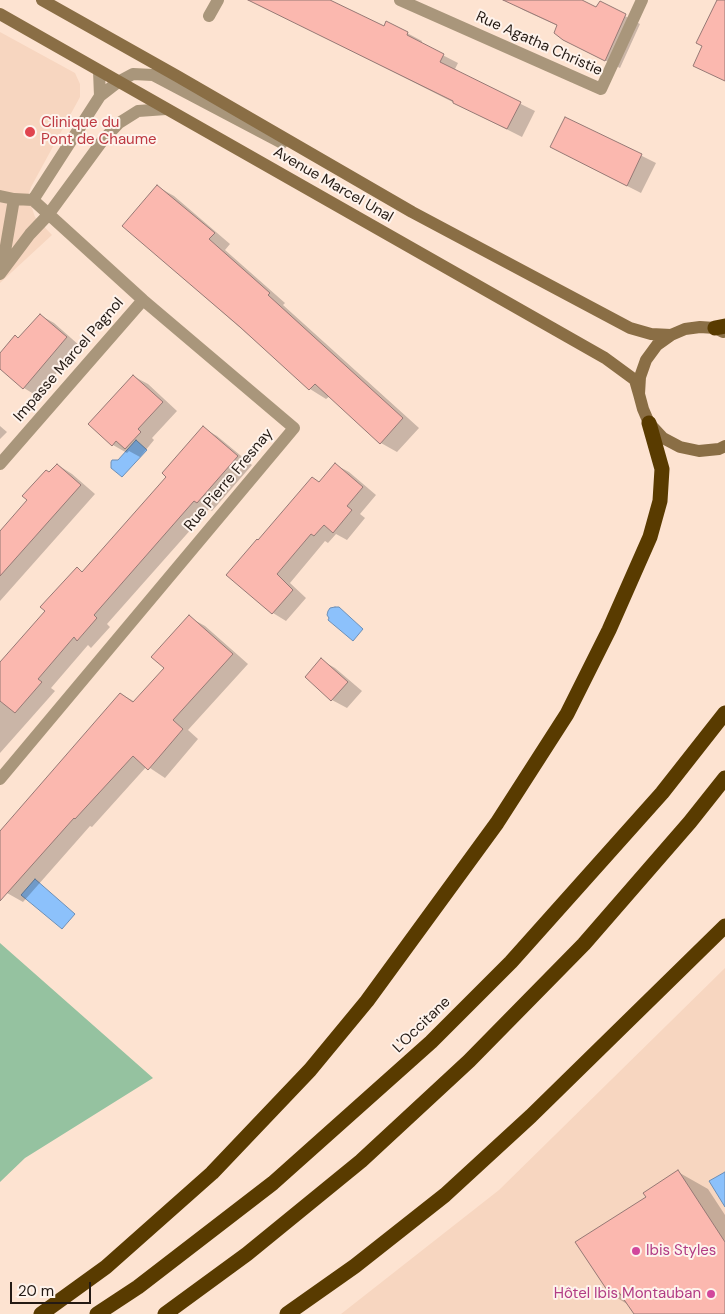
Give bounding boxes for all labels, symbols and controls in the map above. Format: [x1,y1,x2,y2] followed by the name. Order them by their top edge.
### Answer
[473,8,605,80] street label: Rue Agatha Christie
[41,114,157,149] place label: Clinique du Pont de Chaume
[23,125,37,139] marker: Clinique du Pont de Chaume
[270,143,396,227] street label: Avenue Marcel Unal
[10,294,128,426] street label: Impasse Marcel Pagnol
[181,425,277,535] street label: Rue Pierre Fresnay
[390,993,454,1057] street label: L'Occitane
[646,1242,716,1260] place label: Ibis Styles
[630,1245,642,1257] marker: Ibis Styles
[12,1272,94,1304] scale bar
[18,1281,54,1301] text: 20 m
[554,1285,701,1303] place label: Hôtel Ibis Montauban
[705,1288,717,1300] marker: Hôtel Ibis Montauban

